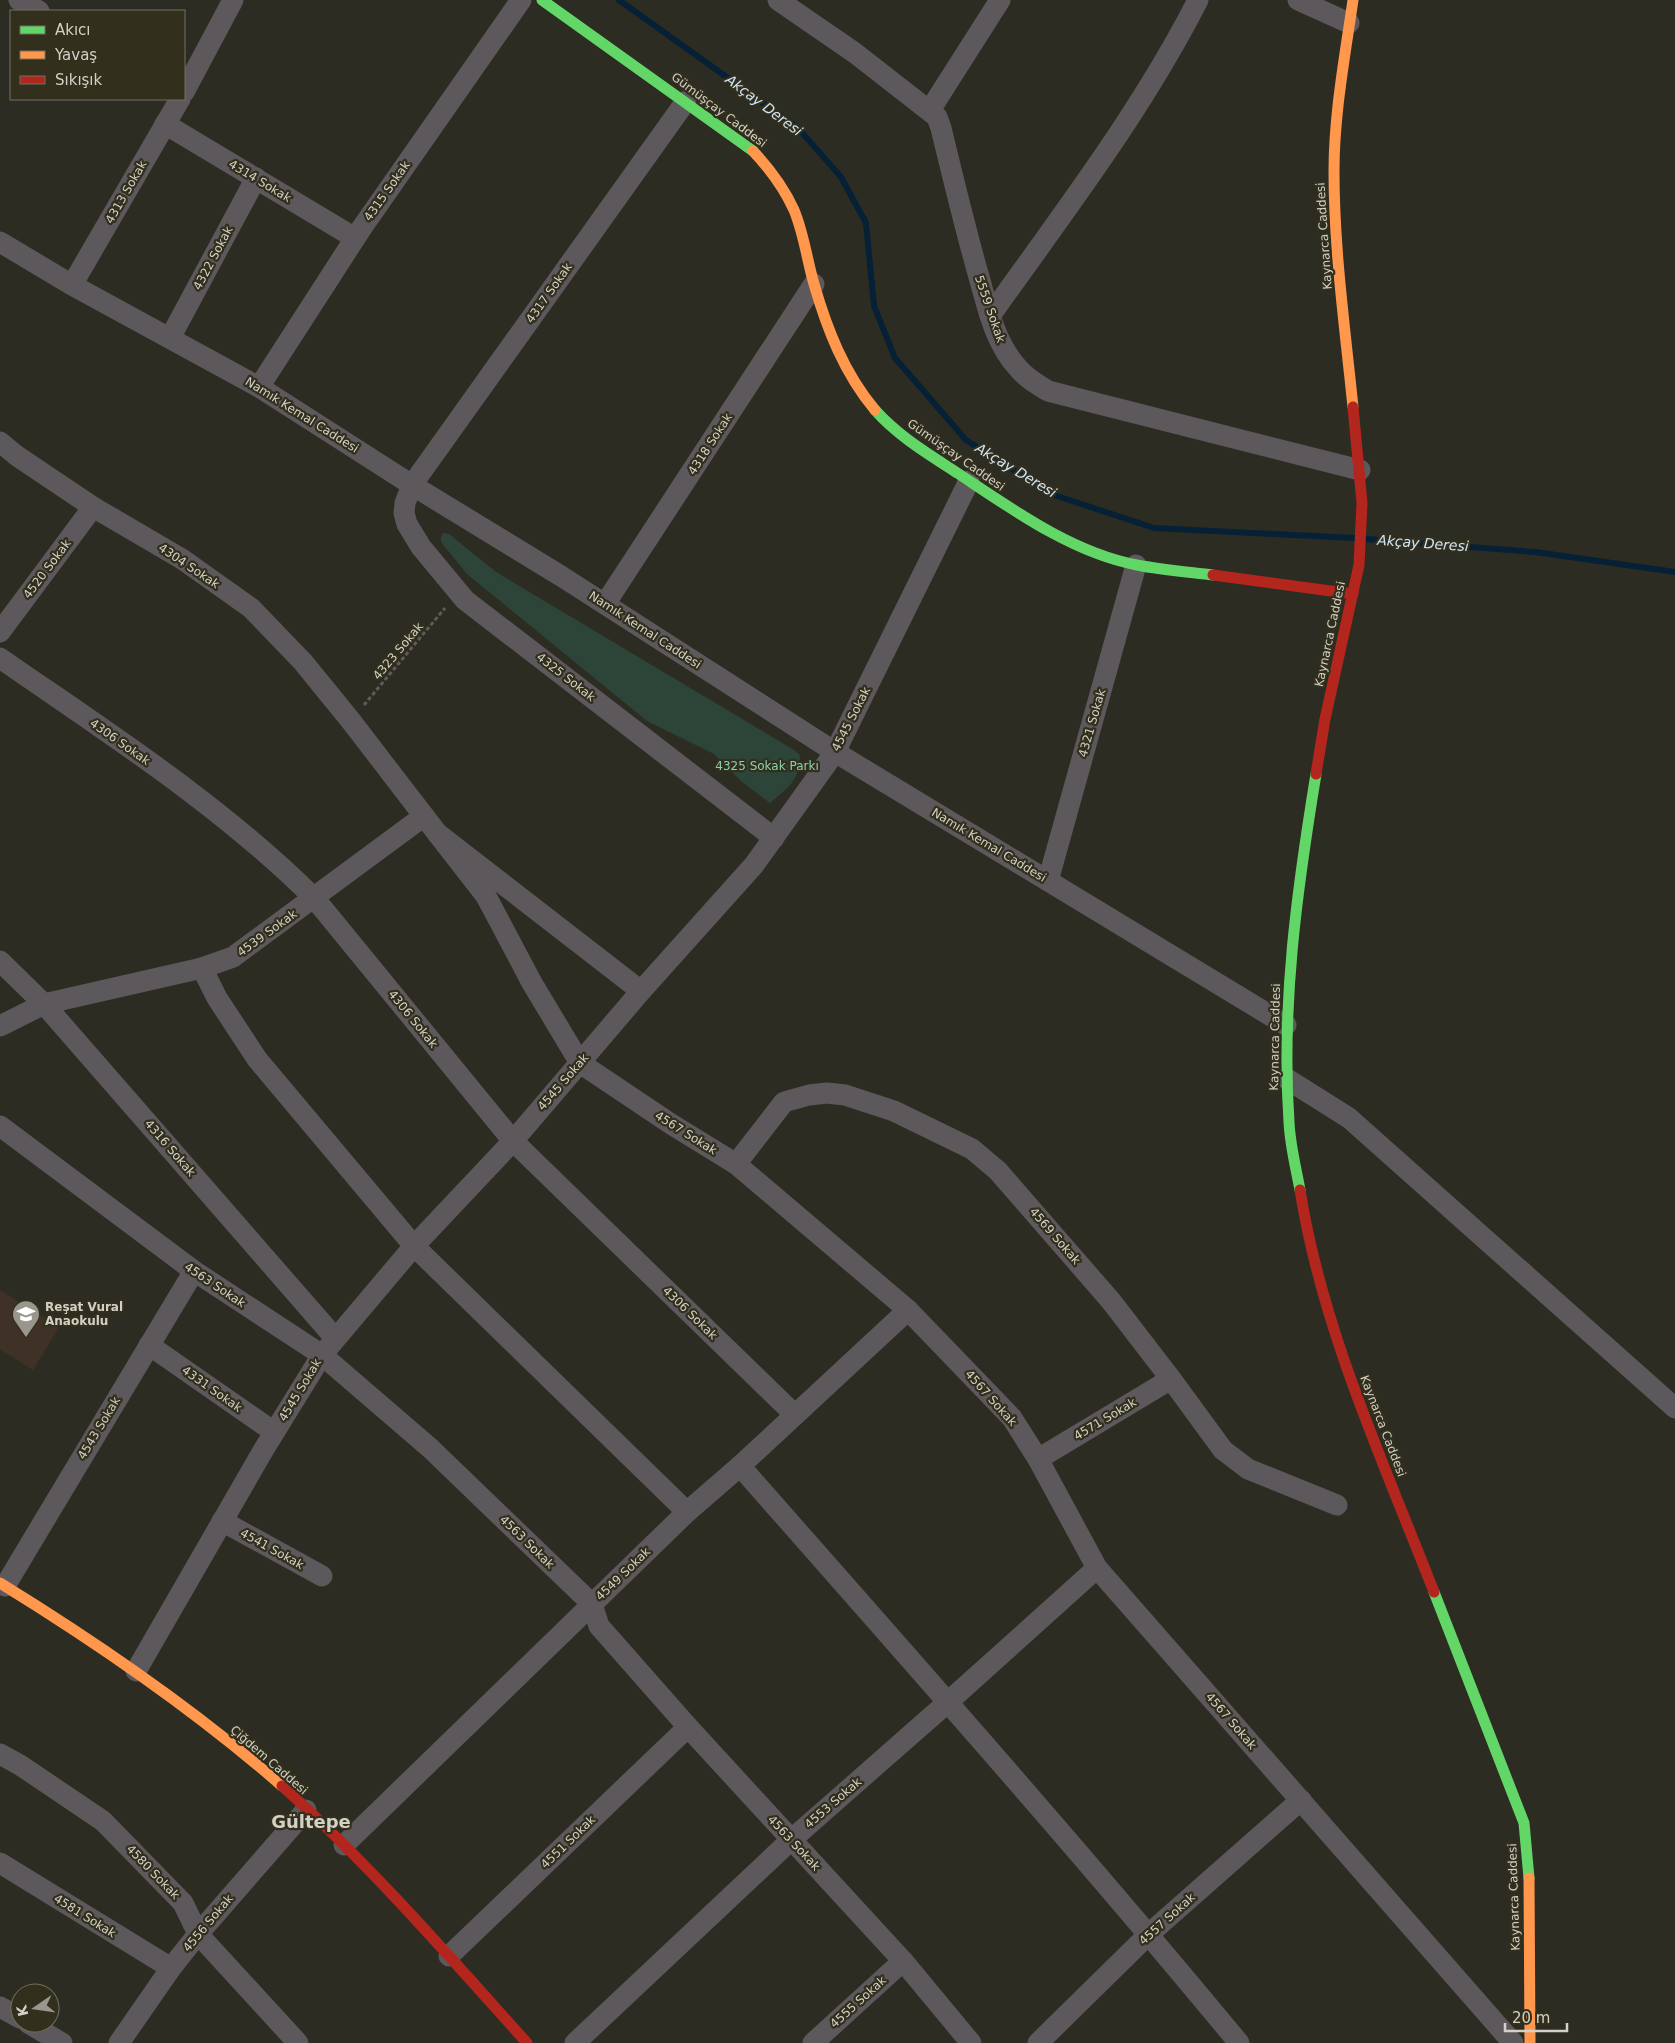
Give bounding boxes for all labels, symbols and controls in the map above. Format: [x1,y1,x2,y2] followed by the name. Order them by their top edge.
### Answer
[10,10,185,100] legend
[55,21,91,39] text: Akıcı
[54,46,97,64] text: Yavaş
[669,70,769,150] street label: Gümüşçay Caddesi
[722,70,805,139] water label: Akçay Deresi
[55,71,103,89] text: Sıkışık
[226,157,294,205] street label: 4314 Sokak
[102,158,150,226] street label: 4313 Sokak
[361,158,413,224] street label: 4315 Sokak
[1313,182,1335,290] street label: Kaynarca Caddesi
[190,224,236,292] street label: 4322 Sokak
[523,260,575,326] street label: 4317 Sokak
[972,273,1008,345] street label: 5559 Sokak
[243,374,361,456] street label: Namık Kemal Caddesi
[685,411,735,477] street label: 4318 Sokak
[905,416,1007,494] street label: Gümüşçay Caddesi
[972,439,1059,501] water label: Akçay Deresi
[1376,532,1469,554] water label: Akçay Deresi
[20,537,74,601] street label: 4520 Sokak
[156,541,222,592] street label: 4304 Sokak
[1312,580,1348,688] street label: Kaynarca Caddesi
[586,588,704,672] street label: Namık Kemal Caddesi
[370,620,426,682] street label: 4323 Sokak
[534,650,598,704] street label: 4325 Sokak
[829,684,873,754] street label: 4545 Sokak
[1076,687,1108,759] street label: 4321 Sokak
[87,716,153,768] street label: 4306 Sokak
[715,759,819,773] park label: 4325 Sokak Parkı
[929,805,1049,885] street label: Namık Kemal Caddesi
[234,907,300,959] street label: 4539 Sokak
[1267,983,1283,1091] street label: Kaynarca Caddesi
[385,987,441,1051] street label: 4306 Sokak
[535,1051,591,1113] street label: 4545 Sokak
[652,1108,720,1158] street label: 4567 Sokak
[142,1117,198,1179] street label: 4316 Sokak
[1027,1205,1083,1267] street label: 4569 Sokak
[182,1260,248,1311] street label: 4563 Sokak
[660,1284,720,1343] street label: 4306 Sokak
[11,1299,41,1338] school or university icon: Reşat Vural Anaokulu
[45,1300,123,1328] place label: Reşat Vural Anaokulu
[276,1356,324,1424] street label: 4545 Sokak
[179,1363,245,1415] street label: 4331 Sokak
[962,1367,1020,1429] street label: 4567 Sokak
[1357,1373,1409,1479] street label: Kaynarca Caddesi
[75,1394,123,1462] street label: 4543 Sokak
[1071,1395,1139,1443] street label: 4571 Sokak
[497,1513,557,1572] street label: 4563 Sokak
[238,1526,306,1572] street label: 4541 Sokak
[593,1544,653,1603] street label: 4549 Sokak
[1203,1690,1259,1752] street label: 4567 Sokak
[228,1723,310,1797] street label: Çiğdem Caddesi
[802,1775,864,1831] street label: 4553 Sokak
[271,1811,351,1832] district label: Gültepe
[538,1812,598,1871] street label: 4551 Sokak
[765,1812,823,1874] street label: 4563 Sokak
[124,1842,183,1902] street label: 4580 Sokak
[1505,1843,1523,1951] street label: Kaynarca Caddesi
[1136,1890,1198,1948] street label: 4557 Sokak
[51,1891,119,1941] street label: 4581 Sokak
[180,1892,236,1954] street label: 4556 Sokak
[827,1973,889,2031] street label: 4555 Sokak
[10,1983,60,2033] north arrow
[1505,2000,1568,2032] scale bar
[13,2003,31,2018] text: K
[1512,2009,1550,2027] text: 20 m

